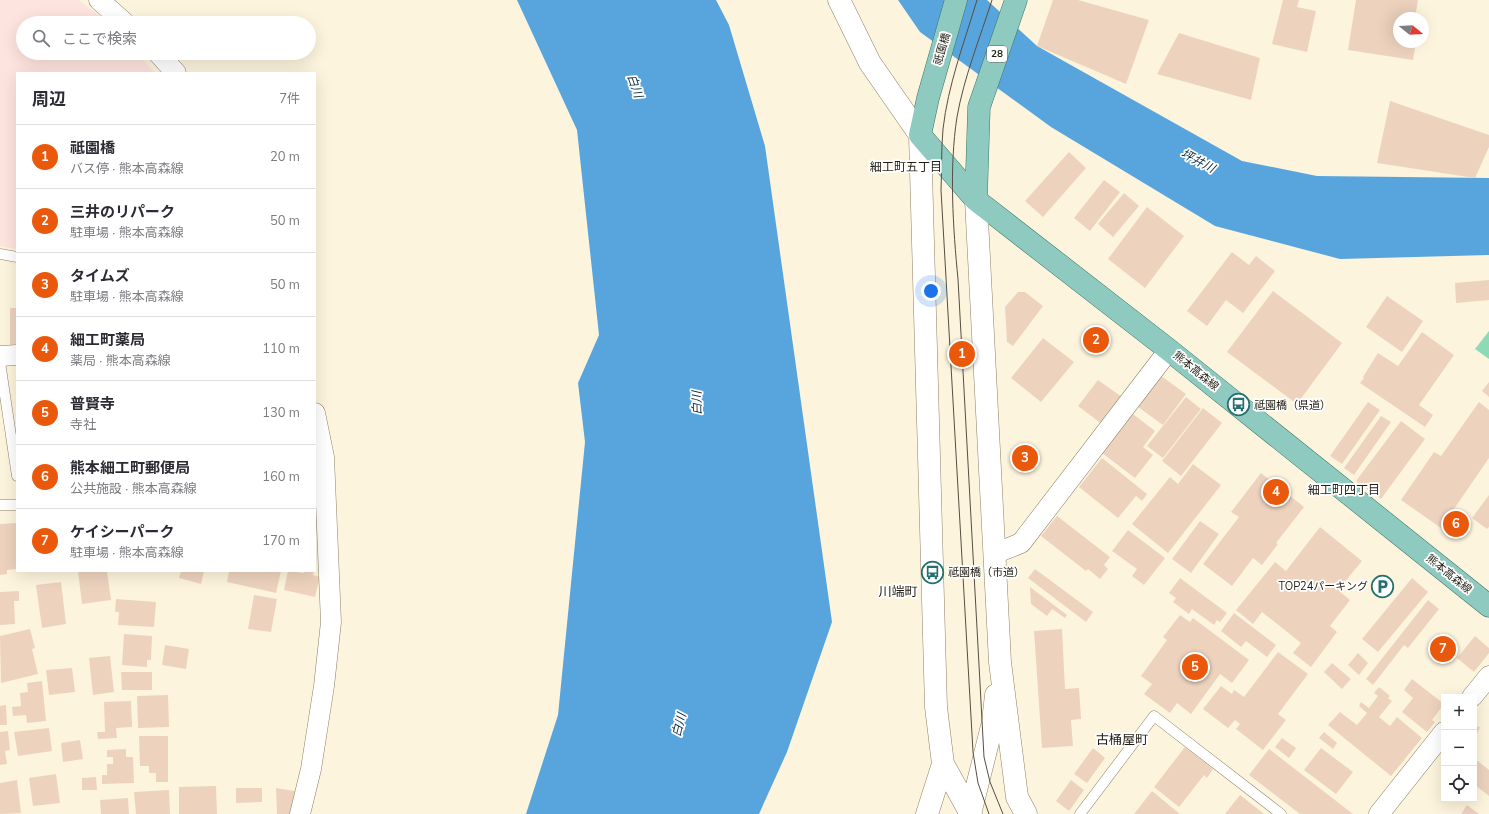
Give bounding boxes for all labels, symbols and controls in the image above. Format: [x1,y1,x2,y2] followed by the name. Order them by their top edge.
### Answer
[1393,12,1429,48] north arrow
[16,16,316,60] search box
[30,27,52,49] icon: search
[62,29,137,49] text: ここで検索
[930,31,954,67] street label: 祇園橋
[987,46,1007,62] road number: 28
[624,72,647,102] water label: 白川
[32,88,66,111] text: 周辺
[279,90,300,108] text: 7件
[70,138,115,158] text: 祗園橋
[1178,145,1219,177] water label: 坪井川
[41,148,49,166] text: 1
[270,148,300,166] text: 20 m
[870,159,942,175] district label: 細工町五丁目
[70,160,184,178] text: バス停 · 熊本高森線
[70,202,175,222] text: 三井のリパーク
[41,212,49,230] text: 2
[270,212,300,230] text: 50 m
[70,224,184,242] text: 駐車場 · 熊本高森線
[70,266,130,286] text: タイムズ
[41,276,49,294] text: 3
[270,276,300,294] text: 50 m
[921,281,941,301] your location
[70,288,184,306] text: 駐車場 · 熊本高森線
[1083,325,1109,355] pin: 2
[70,330,145,350] text: 細工町薬局
[949,339,975,369] pin: 1
[41,340,49,358] text: 4
[262,340,300,358] text: 110 m
[1170,348,1222,394] street label: 熊本高森線
[70,352,171,370] text: 薬局 · 熊本高森線
[689,389,705,415] water label: 白川
[1225,392,1251,418] bus stop icon: 祗園橋（県道）
[70,394,115,414] text: 普賢寺
[1254,398,1331,413] place label: 祗園橋（県道）
[41,404,49,422] text: 5
[262,404,300,422] text: 130 m
[70,416,96,434] text: 寺社
[1012,443,1038,473] pin: 3
[70,458,190,478] text: 熊本細工町郵便局
[41,468,49,486] text: 6
[262,468,300,486] text: 160 m
[1263,477,1289,507] pin: 4
[70,480,197,498] text: 公共施設 · 熊本高森線
[1308,482,1380,498] district label: 細工町四丁目
[1443,509,1469,539] pin: 6
[70,522,175,542] text: ケイシーパーク
[41,532,49,550] text: 7
[262,532,300,550] text: 170 m
[70,544,184,562] text: 駐車場 · 熊本高森線
[1423,551,1475,597] street label: 熊本高森線
[920,559,946,585] bus stop icon: 祗園橋（市道）
[948,565,1025,580] place label: 祗園橋（市道）
[1370,573,1396,599] parking icon: TOP24パーキング
[1279,579,1368,594] place label: TOP24パーキング
[878,583,918,601] district label: 川端町
[1430,634,1456,664] pin: 7
[1182,652,1208,682] pin: 5
[1441,694,1477,802] map controls
[1441,694,1477,730] button: +
[668,709,690,739] water label: 白川
[1441,730,1477,766] button: −
[1096,731,1148,749] district label: 古桶屋町
[1441,766,1477,802] button: locate

